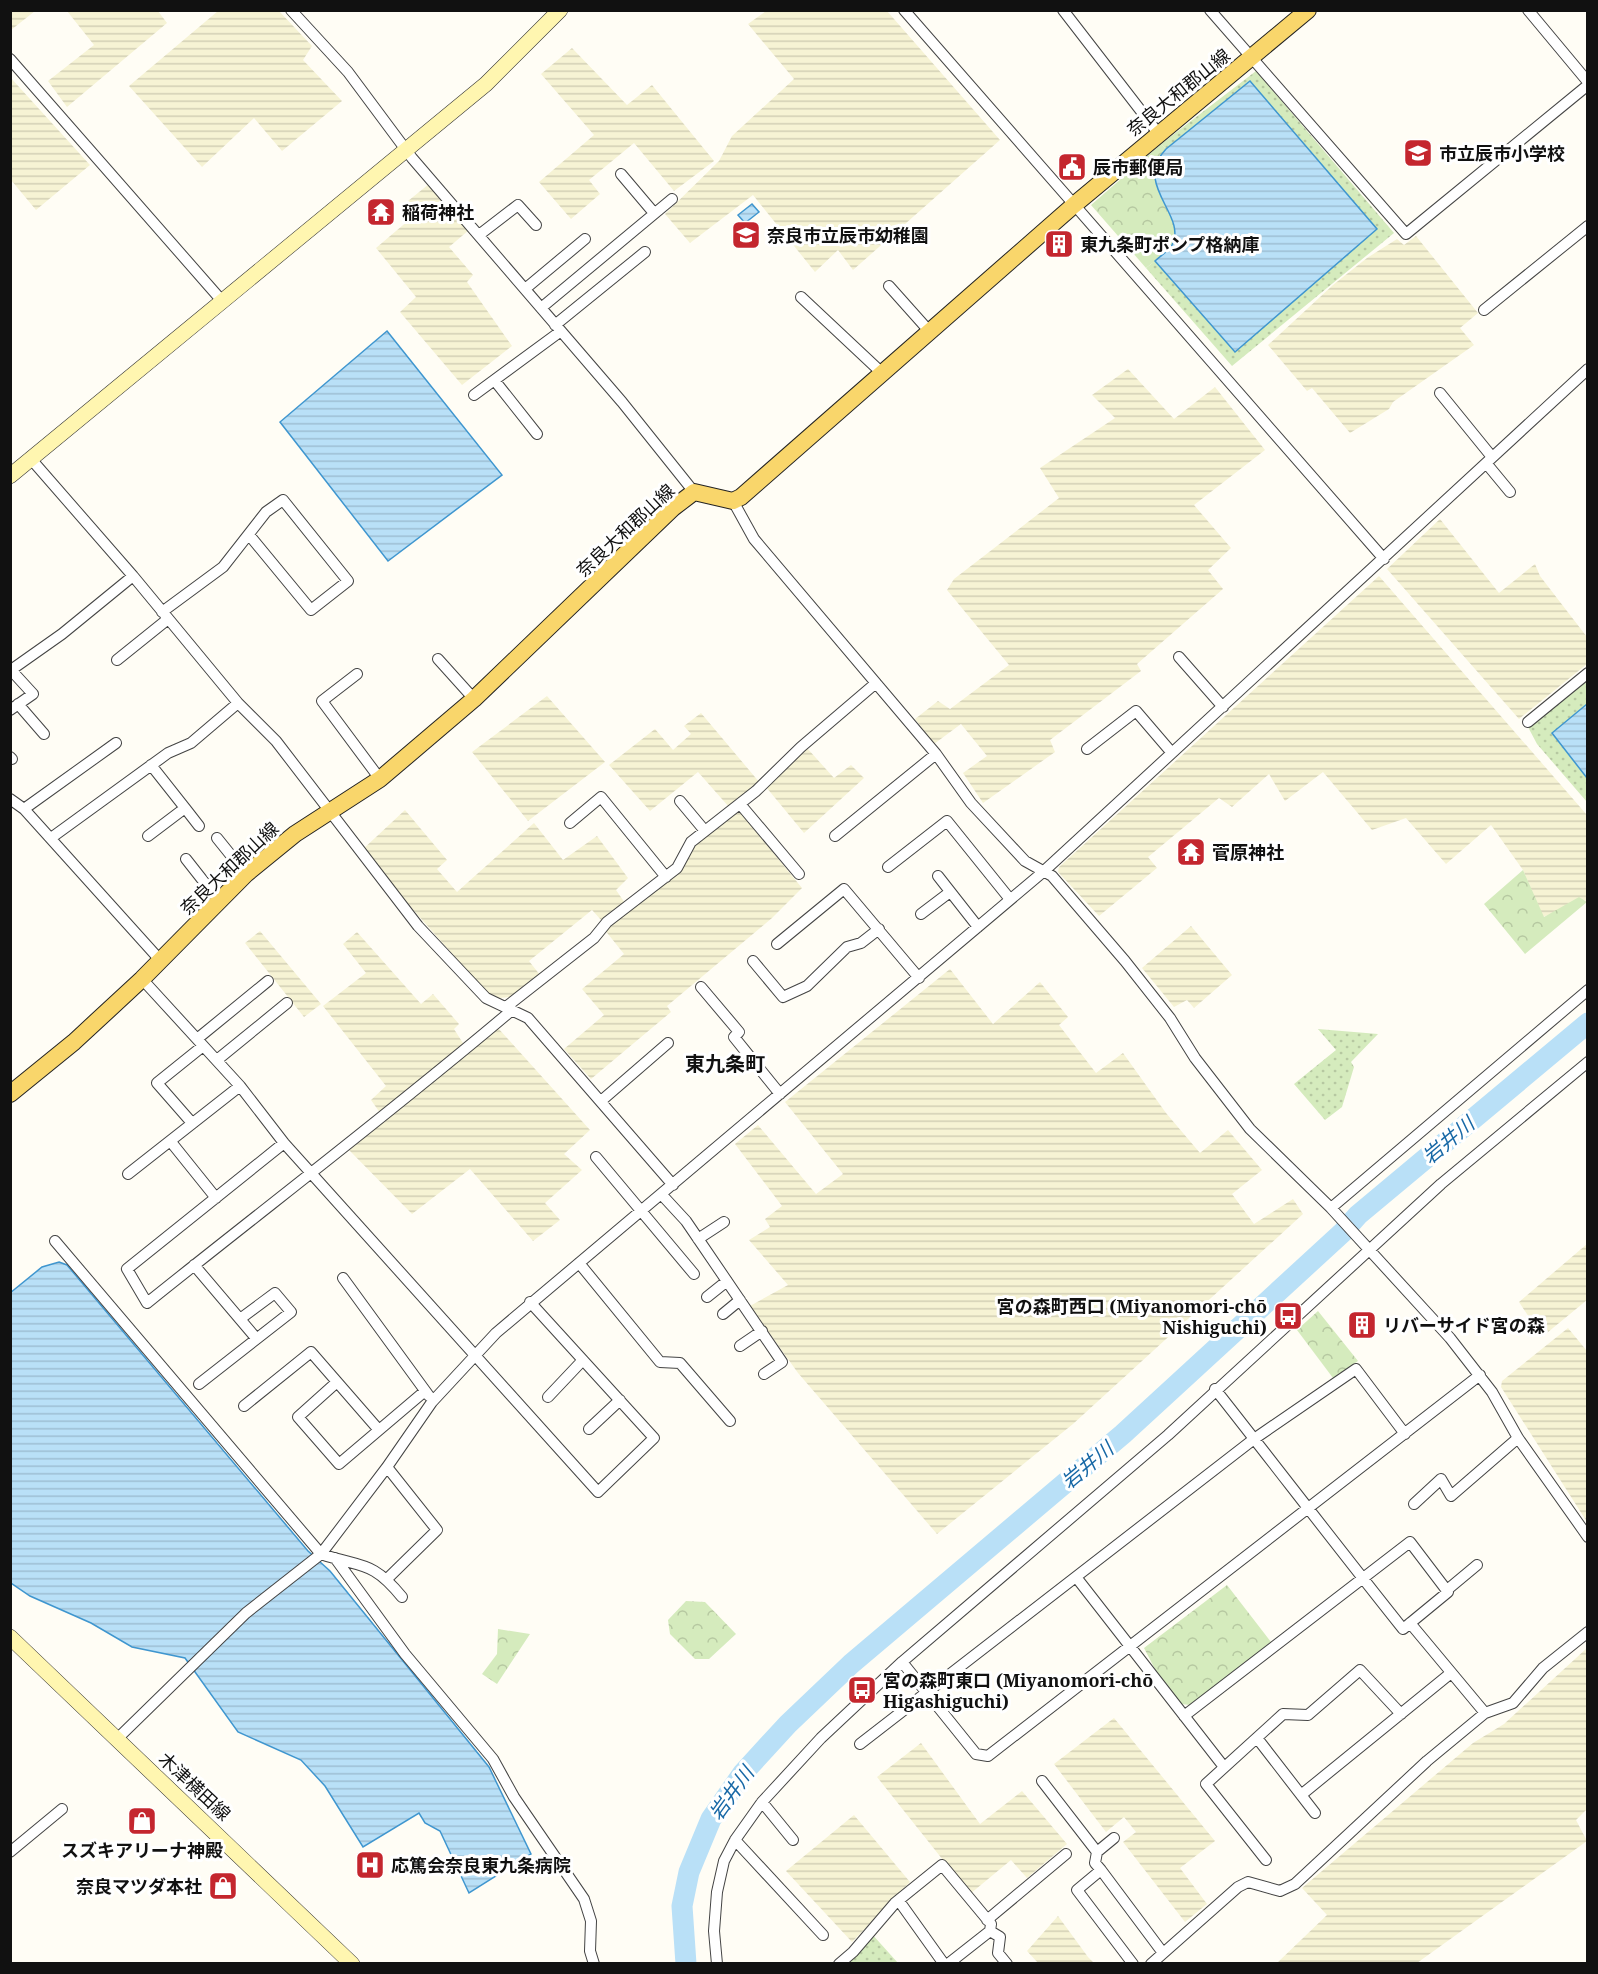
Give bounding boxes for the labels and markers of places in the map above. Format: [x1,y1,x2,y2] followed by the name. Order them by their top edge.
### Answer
[1402,137,1434,169] school or university icon: 市立辰市小学校
[1439,141,1565,165] place label: 市立辰市小学校
[1056,151,1088,183] public building icon: 辰市郵便局
[1093,155,1183,179] place label: 辰市郵便局
[365,196,397,228] temple icon: 稲荷神社
[402,200,474,224] place label: 稲荷神社
[730,219,762,251] school or university icon: 奈良市立辰市幼稚園
[767,223,929,247] place label: 奈良市立辰市幼稚園
[1043,228,1075,260] building icon: 東九条町ポンプ格納庫
[1080,232,1259,256] place label: 東九条町ポンプ格納庫
[1175,836,1207,868] temple icon: 菅原神社
[1212,840,1284,864] place label: 菅原神社
[997,1294,1267,1339] place label: 宮の森町西口 (Miyanomori-chō Nishiguchi)
[1272,1300,1304,1332] bus stop icon: 宮の森町西口 (Miyanomori-chō Nishiguchi)
[1346,1309,1378,1341] building icon: リバーサイド宮の森
[1383,1313,1545,1337] place label: リバーサイド宮の森
[883,1668,1153,1713] place label: 宮の森町東口 (Miyanomori-chō Higashiguchi)
[846,1674,878,1706] bus stop icon: 宮の森町東口 (Miyanomori-chō Higashiguchi)
[126,1805,158,1837] shop icon: スズキアリーナ神殿
[61,1838,223,1862] place label: スズキアリーナ神殿
[354,1849,386,1881] hospital icon: 応篤会奈良東九条病院
[391,1853,571,1877] place label: 応篤会奈良東九条病院
[207,1870,239,1902] shop icon: 奈良マツダ本社
[76,1874,202,1898] place label: 奈良マツダ本社

